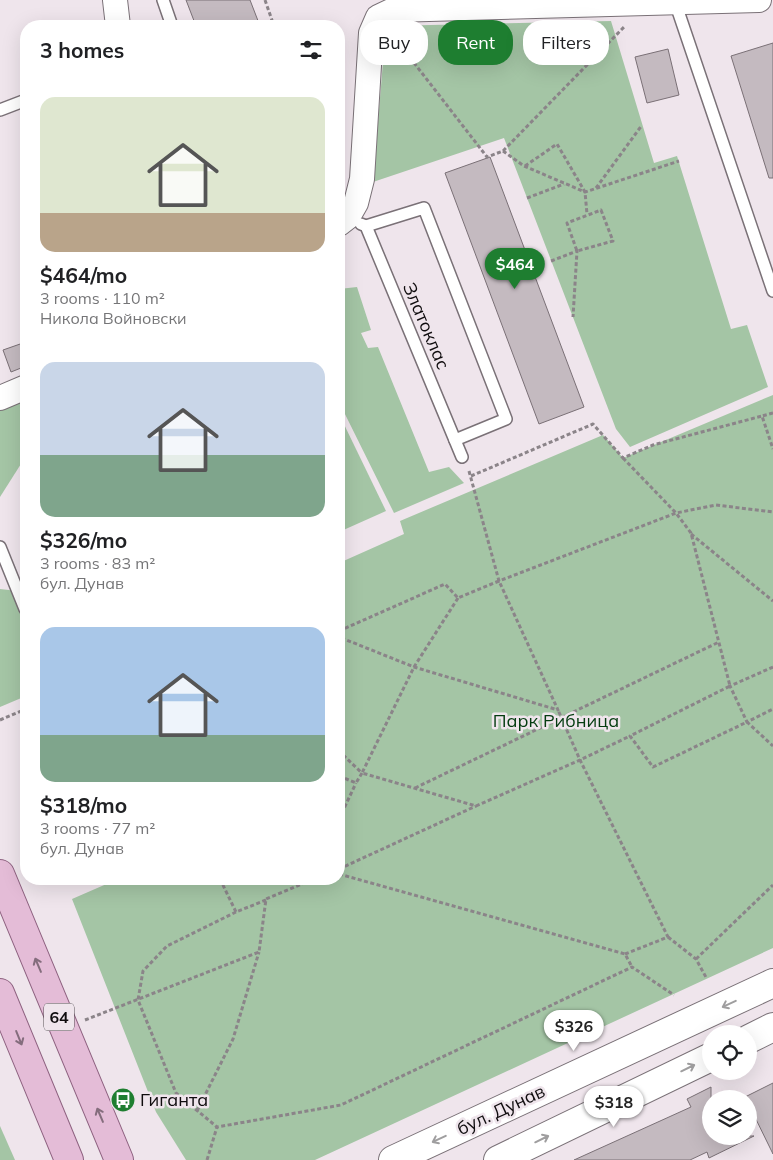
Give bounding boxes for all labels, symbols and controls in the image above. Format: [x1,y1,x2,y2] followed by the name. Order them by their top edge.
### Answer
[360,20,428,65] chip: Buy
[438,20,513,65] chip: Rent
[523,20,609,65] chip: Filters
[297,36,325,64] icon: filters
[40,37,124,63] text: 3 homes
[138,130,228,220] icon: home
[485,248,545,290] pin: $464
[496,254,534,274] text: $464
[40,262,127,288] text: $464/mo
[398,279,455,373] street label: Златоклас
[40,288,165,308] text: 3 rooms · 110 m²
[40,308,187,328] text: Никола Войновски
[138,395,228,485] icon: home
[40,527,127,553] text: $326/mo
[40,553,155,573] text: 3 rooms · 83 m²
[40,573,124,593] text: бул. Дунав
[138,660,228,750] icon: home
[493,709,619,732] park label: Парк Рибница
[40,792,127,818] text: $318/mo
[40,818,155,838] text: 3 rooms · 77 m²
[40,838,124,858] text: бул. Дунав
[32,958,42,973] one-way arrow
[722,999,737,1009] one-way arrow
[44,1004,74,1030] road number: 64
[544,1010,604,1052] pin: $326
[555,1016,593,1036] text: $326
[702,1025,757,1145] map controls
[702,1025,757,1080] button: locate
[14,1030,24,1045] one-way arrow
[681,1063,696,1073] one-way arrow
[453,1079,548,1140] street label: бул. Дунав
[584,1086,644,1128] pin: $318
[110,1087,136,1113] bus stop icon: Гиганта
[140,1088,208,1111] place label: Гиганта
[702,1090,757,1145] button: layers
[595,1092,633,1112] text: $318
[95,1108,104,1123] one-way arrow
[534,1134,549,1143] one-way arrow
[432,1135,447,1144] one-way arrow

